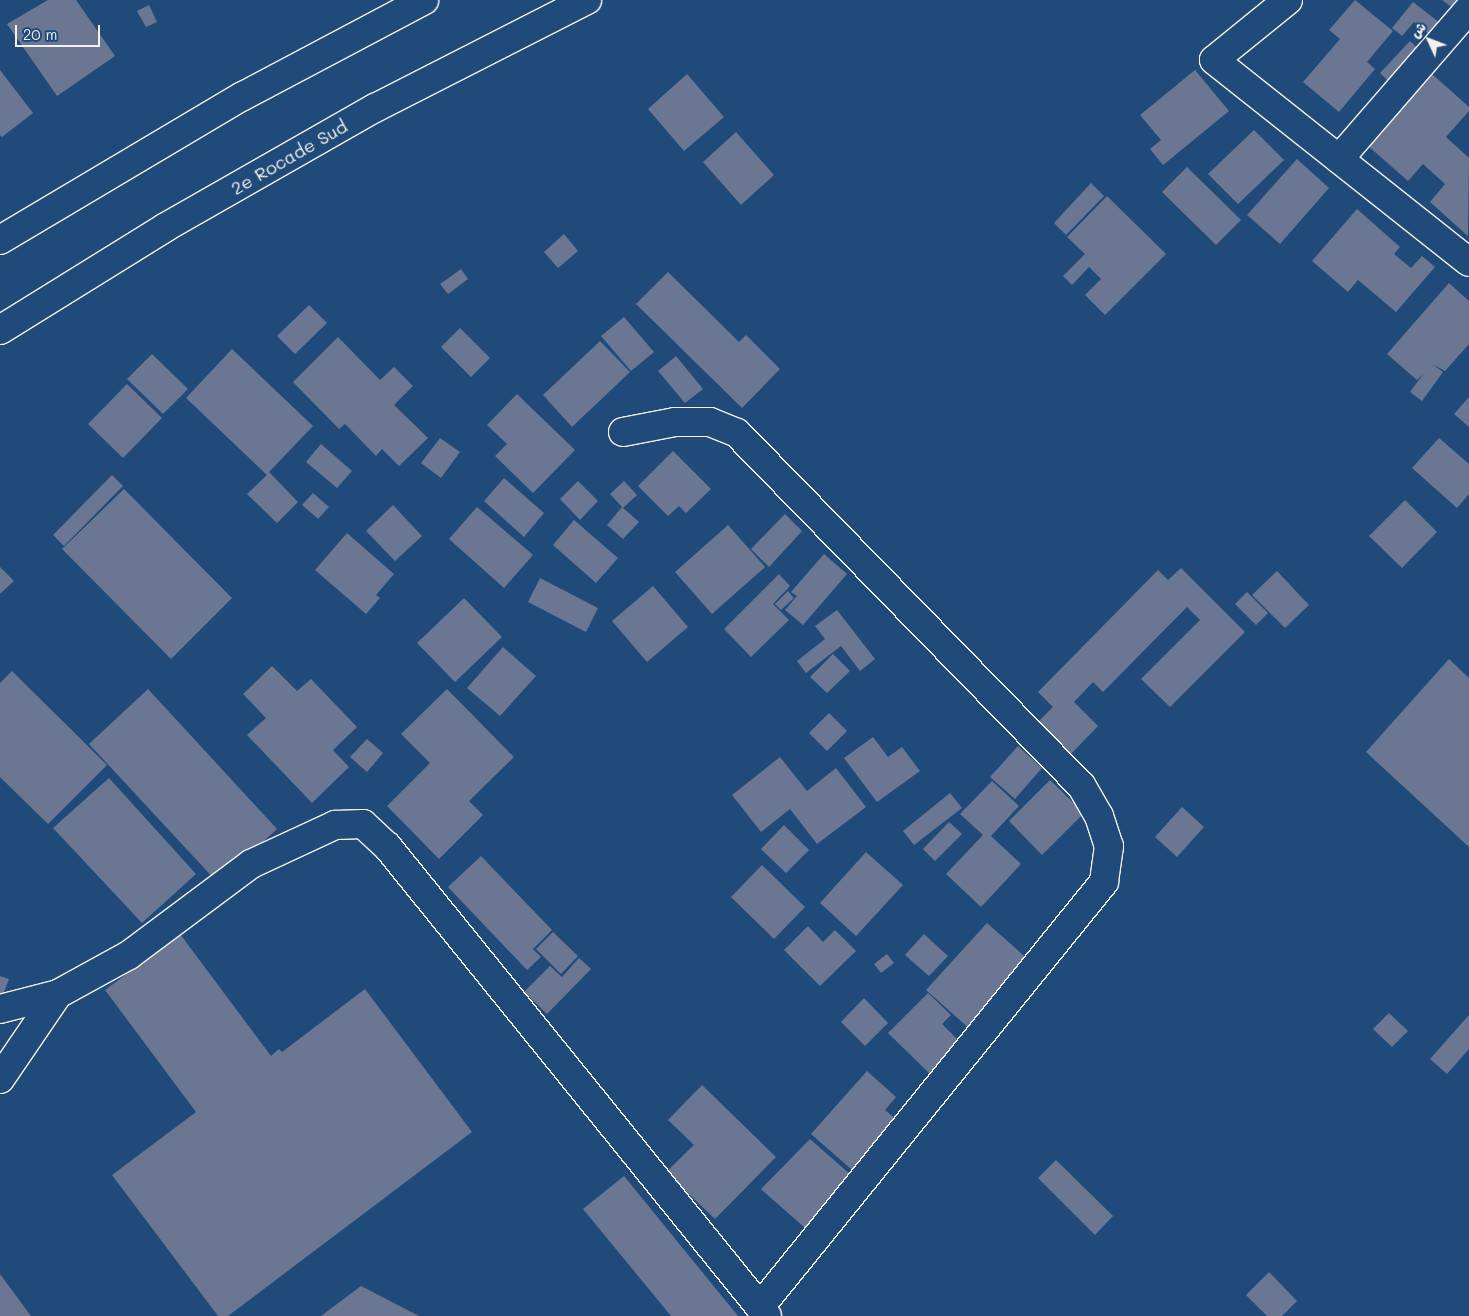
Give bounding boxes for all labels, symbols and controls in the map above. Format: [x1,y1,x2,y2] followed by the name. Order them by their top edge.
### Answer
[18,15,102,47] scale bar
[1404,15,1454,65] north arrow
[1405,17,1430,42] text: ش
[23,24,57,44] text: 20 m
[227,115,351,199] street label: 2e Rocade Sud

